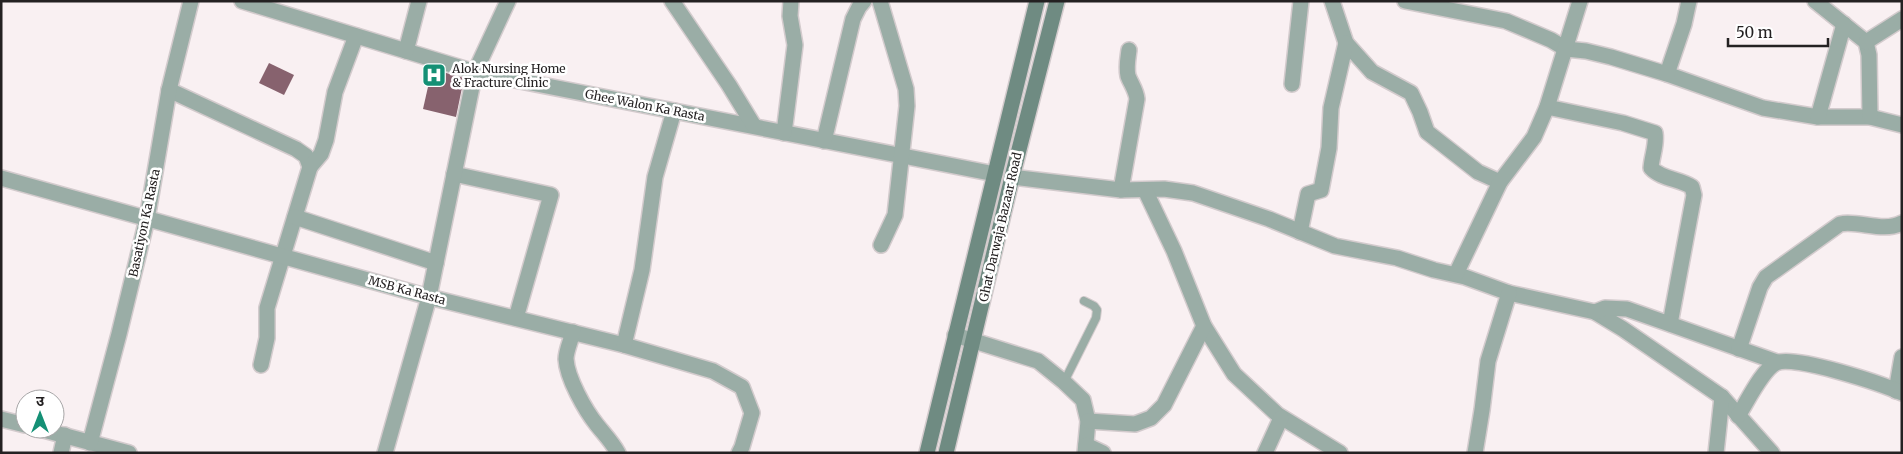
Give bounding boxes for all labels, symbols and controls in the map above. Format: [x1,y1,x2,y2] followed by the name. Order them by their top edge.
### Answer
[1728,15,1828,47] scale bar
[1736,23,1773,42] text: 50 m
[451,61,566,90] place label: Alok Nursing Home & Fracture Clinic
[421,62,447,88] hospital icon: Alok Nursing Home & Fracture Clinic
[584,86,707,124] street label: Ghee Walon Ka Rasta
[975,151,1025,303] street label: Ghat Darwaja Bazaar Road
[125,167,163,278] street label: Basatiyon Ka Rasta
[367,272,448,308] street label: MSB Ka Rasta
[15,389,65,439] north arrow
[36,392,45,410] text: उ

